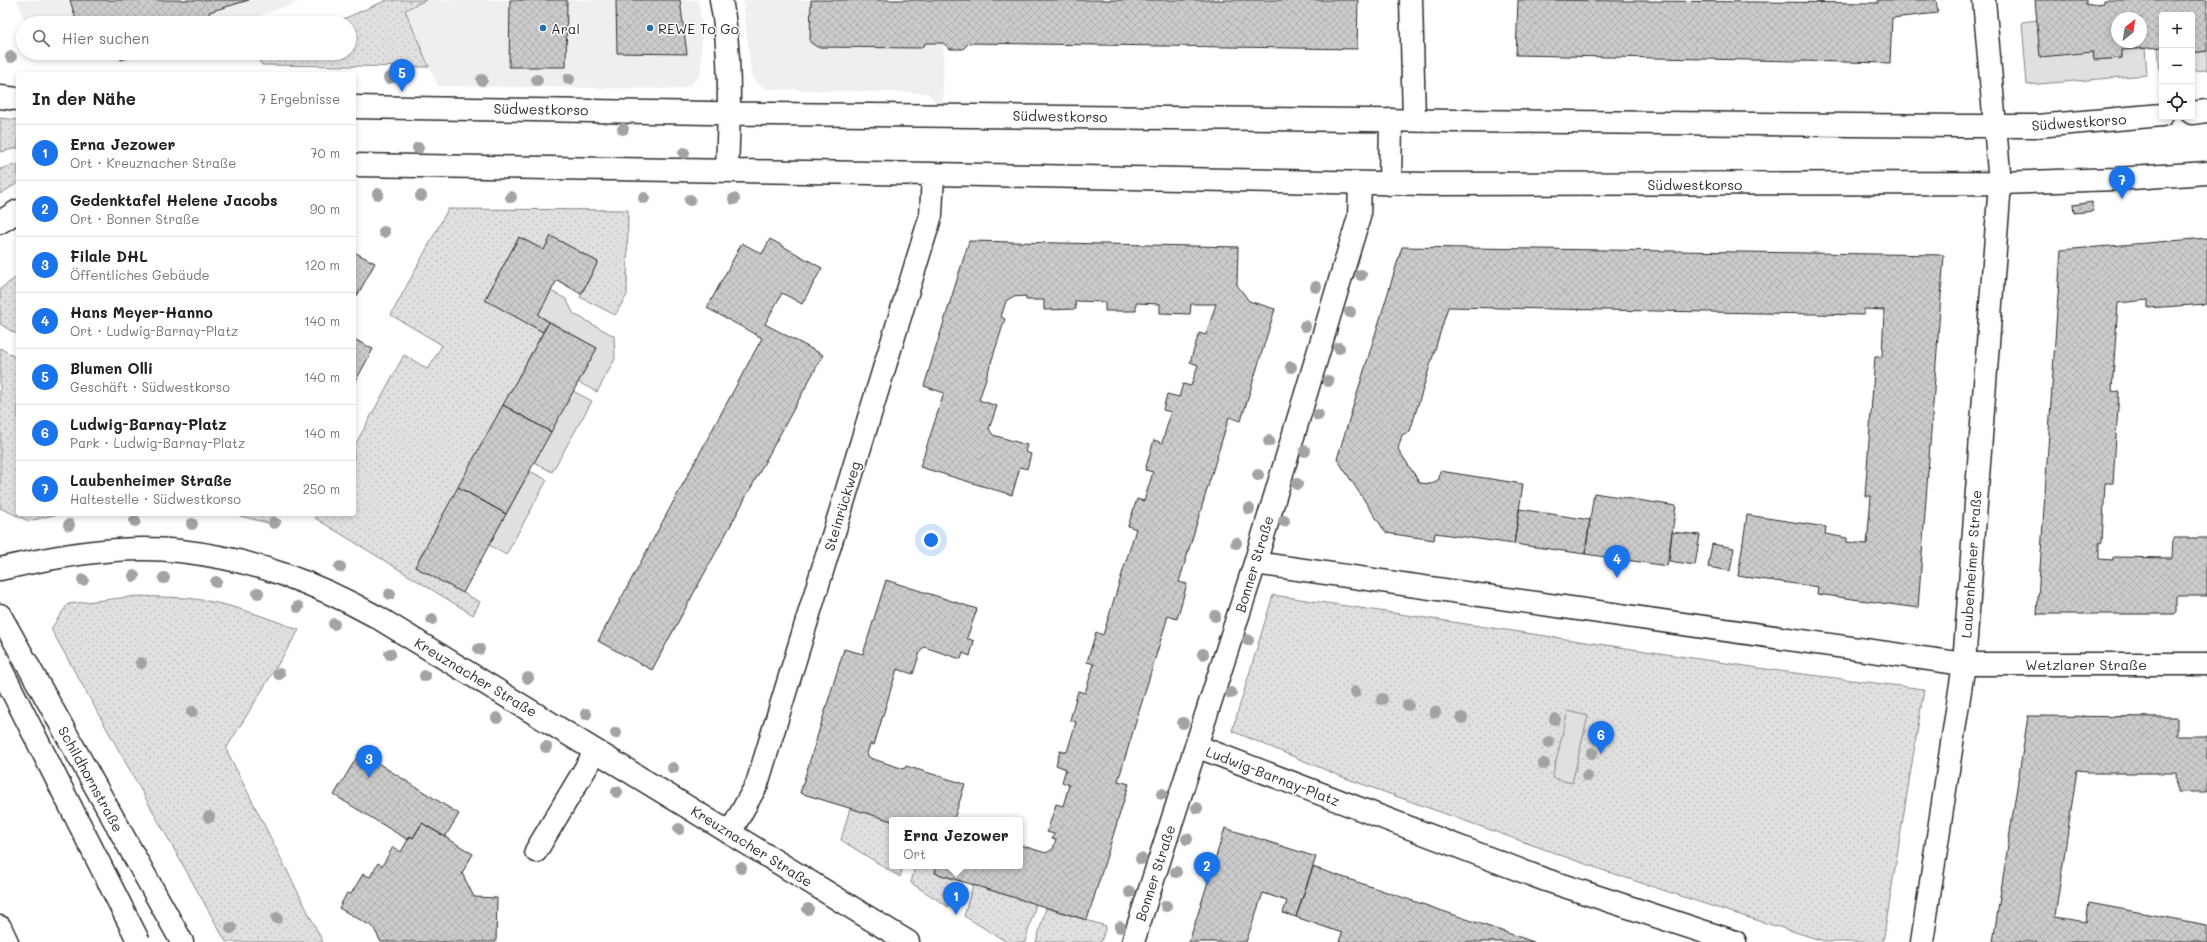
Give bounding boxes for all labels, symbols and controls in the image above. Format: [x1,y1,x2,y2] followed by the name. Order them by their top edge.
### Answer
[2111,12,2147,48] north arrow
[2159,12,2195,120] map controls
[2159,12,2195,48] button: +
[16,16,356,60] search box
[551,19,580,38] place label: Aral
[658,19,739,38] place label: REWE To Go
[538,23,548,33] marker: Aral
[645,23,655,33] marker: REWE To Go
[30,27,52,49] icon: search
[62,28,149,48] text: Hier suchen
[2159,48,2195,84] button: −
[389,59,415,92] pin: 5
[2159,84,2195,120] button: locate
[32,87,136,109] text: In der Nähe
[259,90,340,107] text: 7 Ergebnisse
[493,99,589,119] street label: Südwestkorso
[1012,106,1108,126] street label: Südwestkorso
[2031,109,2127,135] street label: Südwestkorso
[70,134,175,154] text: Erna Jezower
[42,144,48,161] text: 1
[310,144,340,161] text: 70 m
[70,154,236,171] text: Ort · Kreuznacher Straße
[2109,166,2135,199] pin: 7
[1648,175,1742,194] street label: Südwestkorso
[70,190,278,210] text: Gedenktafel Helene Jacobs
[41,200,49,217] text: 2
[310,200,340,217] text: 90 m
[70,210,199,227] text: Ort · Bonner Straße
[70,246,148,266] text: Filale DHL
[41,256,49,273] text: 3
[304,256,340,273] text: 120 m
[70,266,210,283] text: Öffentliches Gebäude
[70,302,213,322] text: Hans Meyer-Hanno
[41,312,49,329] text: 4
[304,312,340,329] text: 140 m
[70,322,238,339] text: Ort · Ludwig-Barnay-Platz
[70,358,153,378] text: Blumen Olli
[41,368,49,385] text: 5
[304,368,340,385] text: 140 m
[70,378,230,395] text: Geschäft · Südwestkorso
[70,414,227,434] text: Ludwig-Barnay-Platz
[41,424,49,441] text: 6
[304,424,340,441] text: 140 m
[70,434,245,451] text: Park · Ludwig-Barnay-Platz
[819,459,865,553] street label: Steinrückweg
[70,470,232,490] text: Laubenheimer Straße
[41,480,49,497] text: 7
[303,480,340,497] text: 250 m
[1956,489,1986,639] street label: Laubenheimer Straße
[70,490,241,507] text: Haltestelle · Südwestkorso
[1230,513,1278,615] street label: Bonner Straße
[921,530,941,550] your location
[1604,545,1630,578] pin: 4
[411,633,541,721] street label: Kreuznacher Straße
[2025,655,2147,674] street label: Wetzlarer Straße
[1588,721,1614,754] pin: 6
[54,723,128,835] street label: Schildhornstraße
[1203,742,1343,810] street label: Ludwig-Barnay-Platz
[356,745,382,778] pin: 3
[688,801,816,891] street label: Kreuznacher Straße
[889,817,1023,869] popup
[1131,823,1179,923] street label: Bonner Straße
[903,825,1009,845] text: Erna Jezower
[903,845,926,862] text: Ort
[1194,852,1220,885] pin: 2
[943,882,969,915] pin: 1

